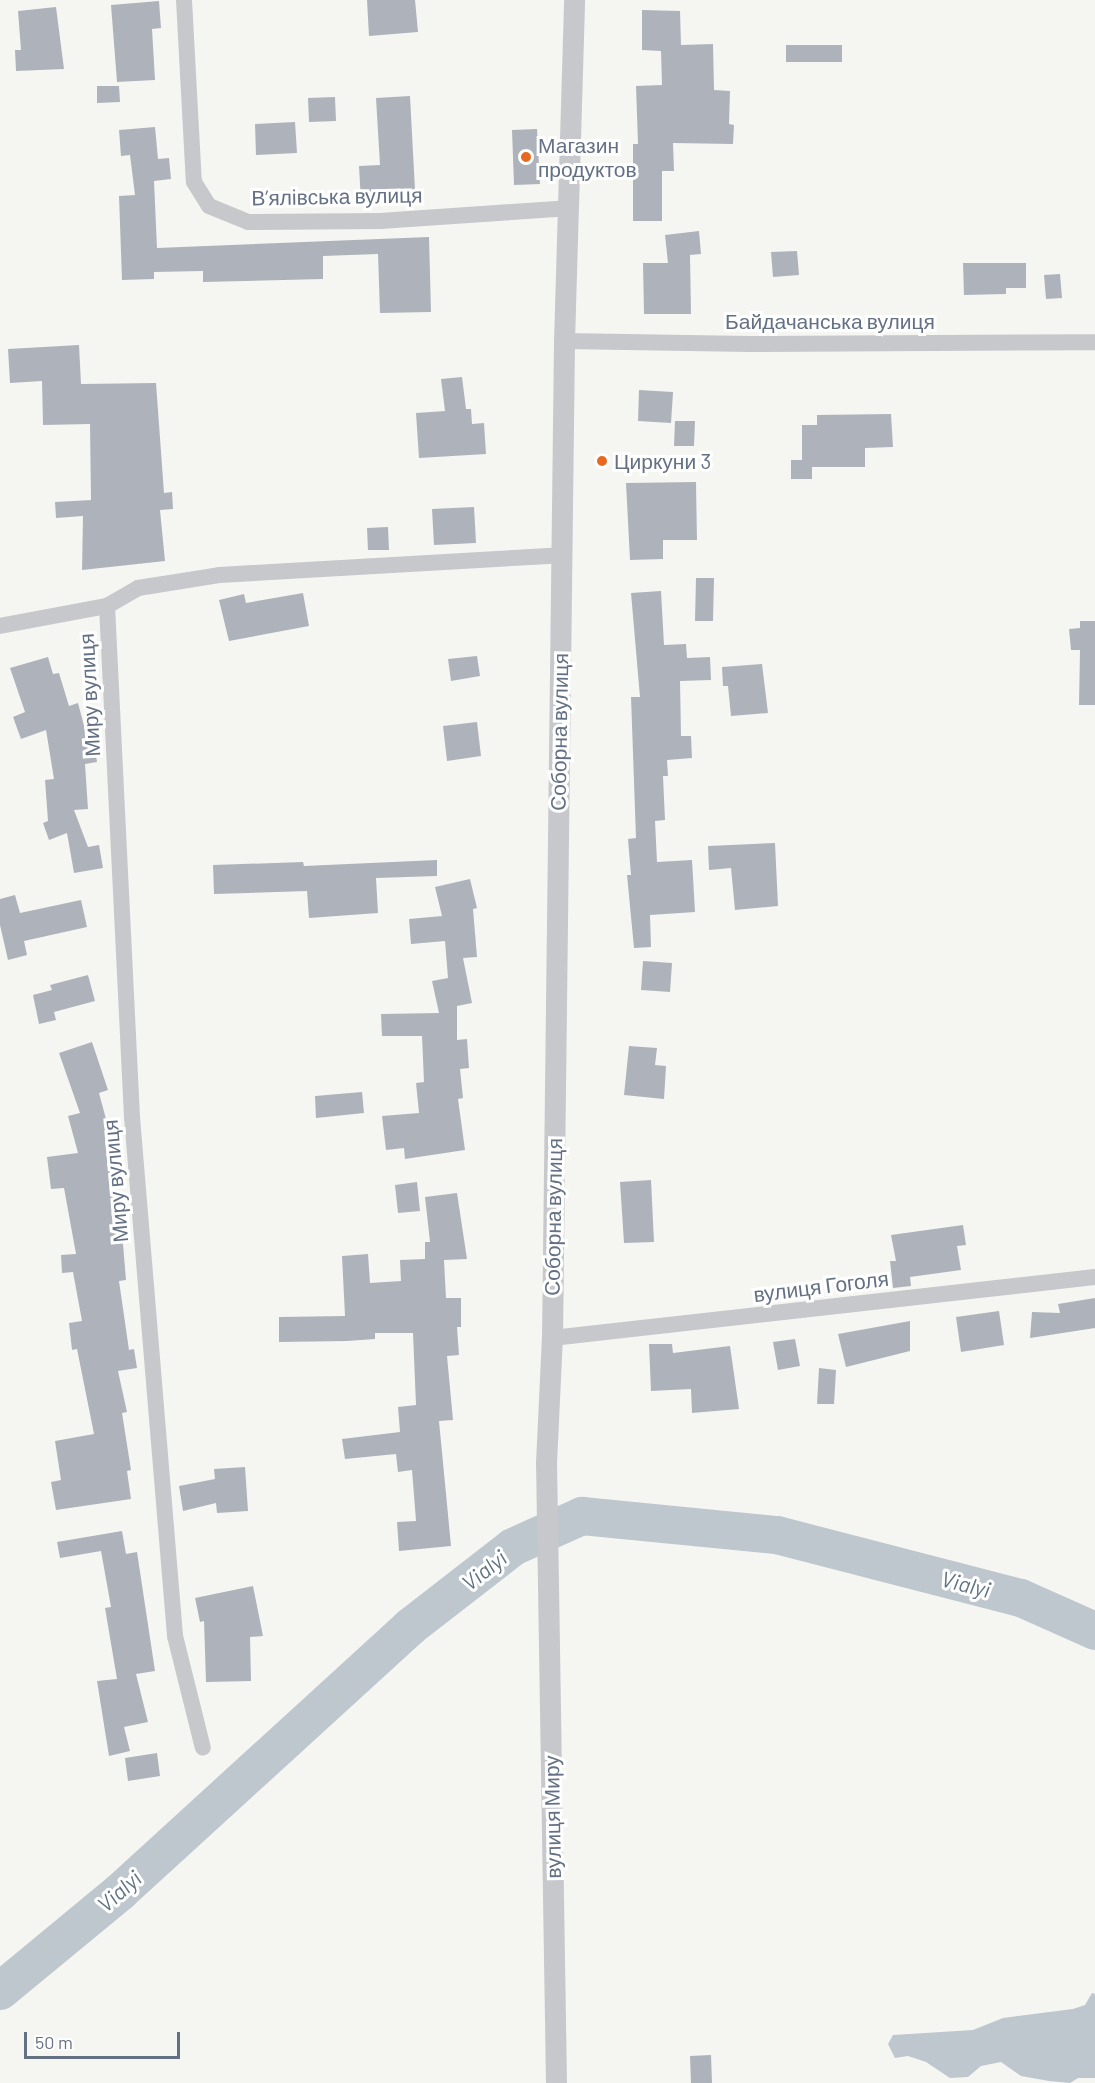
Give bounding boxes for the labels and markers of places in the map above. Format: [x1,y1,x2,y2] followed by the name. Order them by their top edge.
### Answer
[538,132,637,182] place label: Магазин продуктов
[519,150,533,164] marker: Магазин продуктов
[614,448,711,474] place label: Циркуни 3
[595,454,609,468] marker: Циркуни 3

